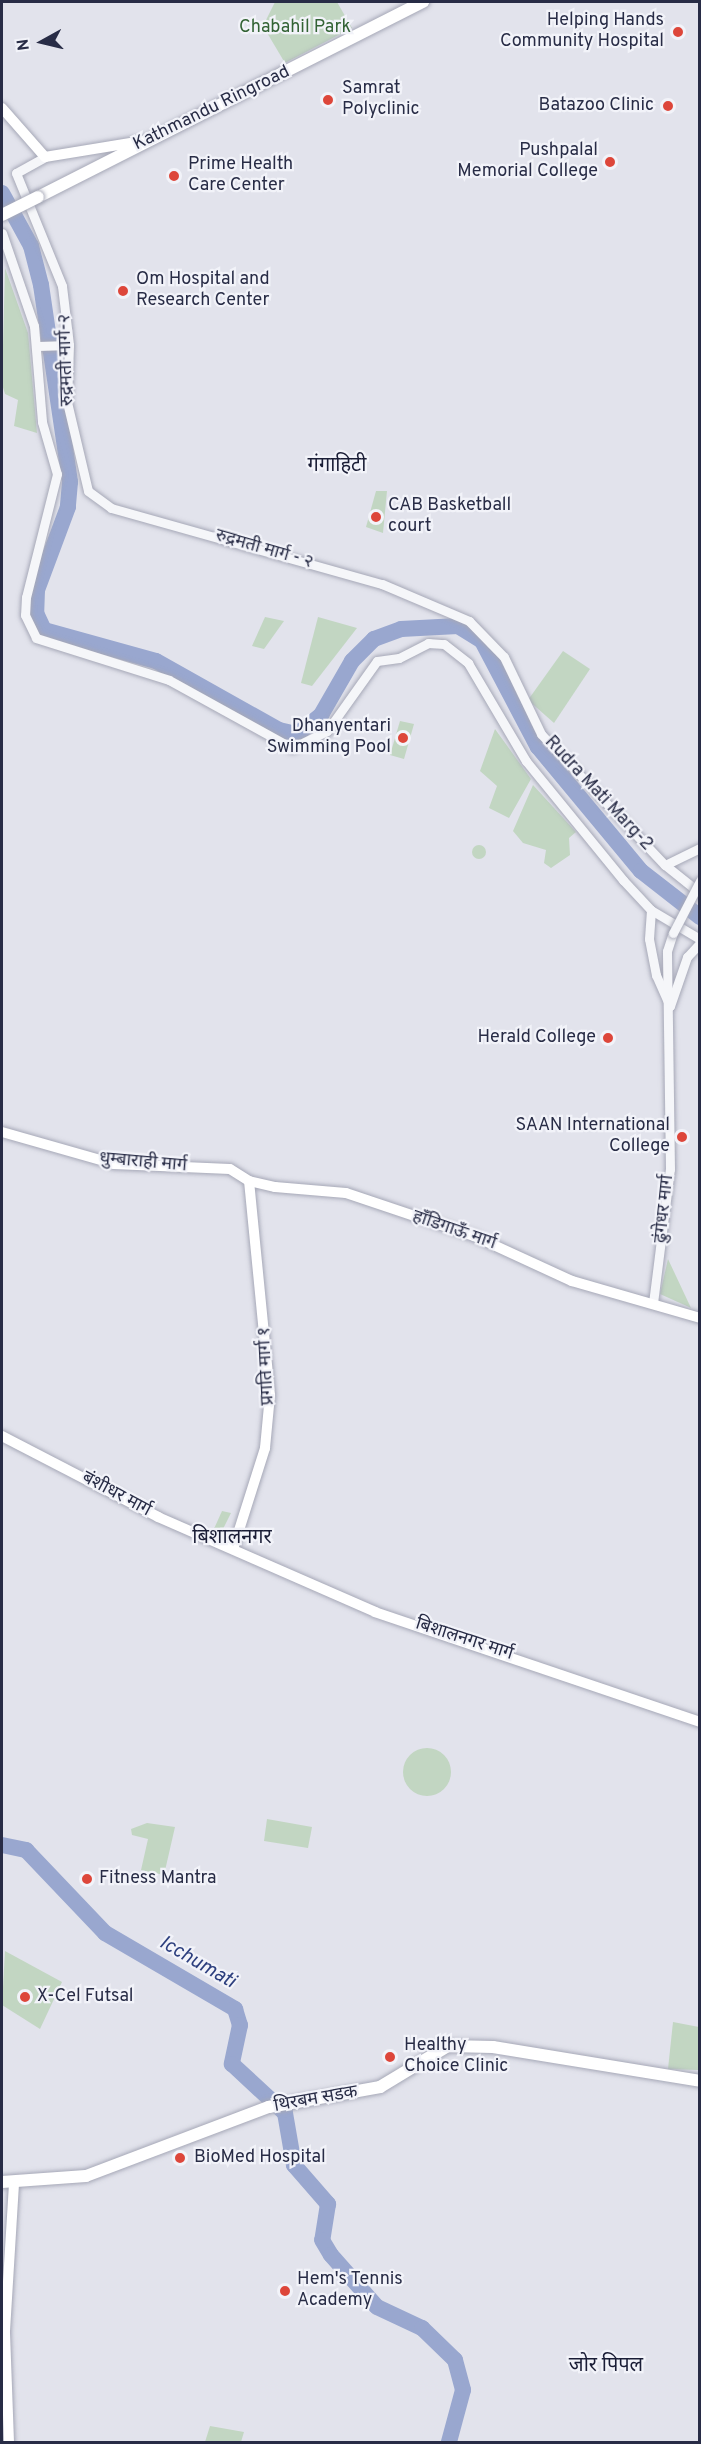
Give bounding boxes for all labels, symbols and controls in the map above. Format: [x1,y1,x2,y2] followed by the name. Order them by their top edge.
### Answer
[500,11,664,54] place label: Helping Hands Community Hospital
[12,12,72,72] north arrow
[239,17,351,39] park label: Chabahil Park
[669,23,687,41] marker: Helping Hands Community Hospital
[13,37,35,52] text: N
[130,62,294,156] street label: Kathmandu Ringroad
[342,79,420,122] place label: Samrat Polyclinic
[319,91,337,109] marker: Samrat Polyclinic
[539,95,654,117] place label: Batazoo Clinic
[659,97,677,115] marker: Batazoo Clinic
[457,141,598,184] place label: Pushpalal Memorial College
[188,155,293,198] place label: Prime Health Care Center
[603,155,617,169] marker: Pushpalal Memorial College
[165,167,183,185] marker: Prime Health Care Center
[136,270,270,312] place label: Om Hospital and Research Center
[114,282,132,300] marker: Om Hospital and Research Center
[55,313,79,407] street label: रुद्रमती मार्ग-२
[308,454,366,478] district label: गंगाहिटी
[388,496,511,538] place label: CAB Basketball court
[369,510,383,524] marker: CAB Basketball court
[213,526,315,574] street label: रुद्रमती मार्ग ‍- २
[267,717,391,760] place label: Dhanyentari Swimming Pool
[396,731,410,745] marker: Dhanyentari Swimming Pool
[539,732,657,856] street label: Rudra Mati Marg-2
[477,1027,596,1049] place label: Herald College
[601,1031,615,1045] marker: Herald College
[515,1116,670,1158] place label: SAAN International College
[675,1130,689,1144] marker: SAAN International College
[98,1148,188,1178] street label: धुम्बाराही मार्ग
[651,1174,679,1244] street label: ढुंगेधर मार्ग
[409,1207,499,1255] street label: हाँडिगाऊँ मार्ग
[254,1326,280,1406] street label: प्रगति मार्ग १
[78,1468,154,1522] street label: बंशीधर मार्ग
[192,1526,272,1550] district label: बिशालनगर
[412,1614,516,1666] street label: बिशालनगर मार्ग
[99,1868,216,1890] place label: Fitness Mantra
[80,1872,94,1886] marker: Fitness Mantra
[155,1932,239,1994] water label: Icchumati
[37,1986,134,2008] place label: X-Cel Futsal
[18,1990,32,2004] marker: X-Cel Futsal
[404,2036,508,2078] place label: Healthy Choice Clinic
[381,2048,399,2066] marker: Healthy Choice Clinic
[273,2082,359,2118] street label: थिरबम सडक
[194,2147,326,2169] place label: BioMed Hospital
[171,2149,189,2167] marker: BioMed Hospital
[297,2270,404,2312] place label: Hem's Tennis Academy
[278,2284,292,2298] marker: Hem's Tennis Academy
[569,2354,643,2378] district label: जोर पिपल

